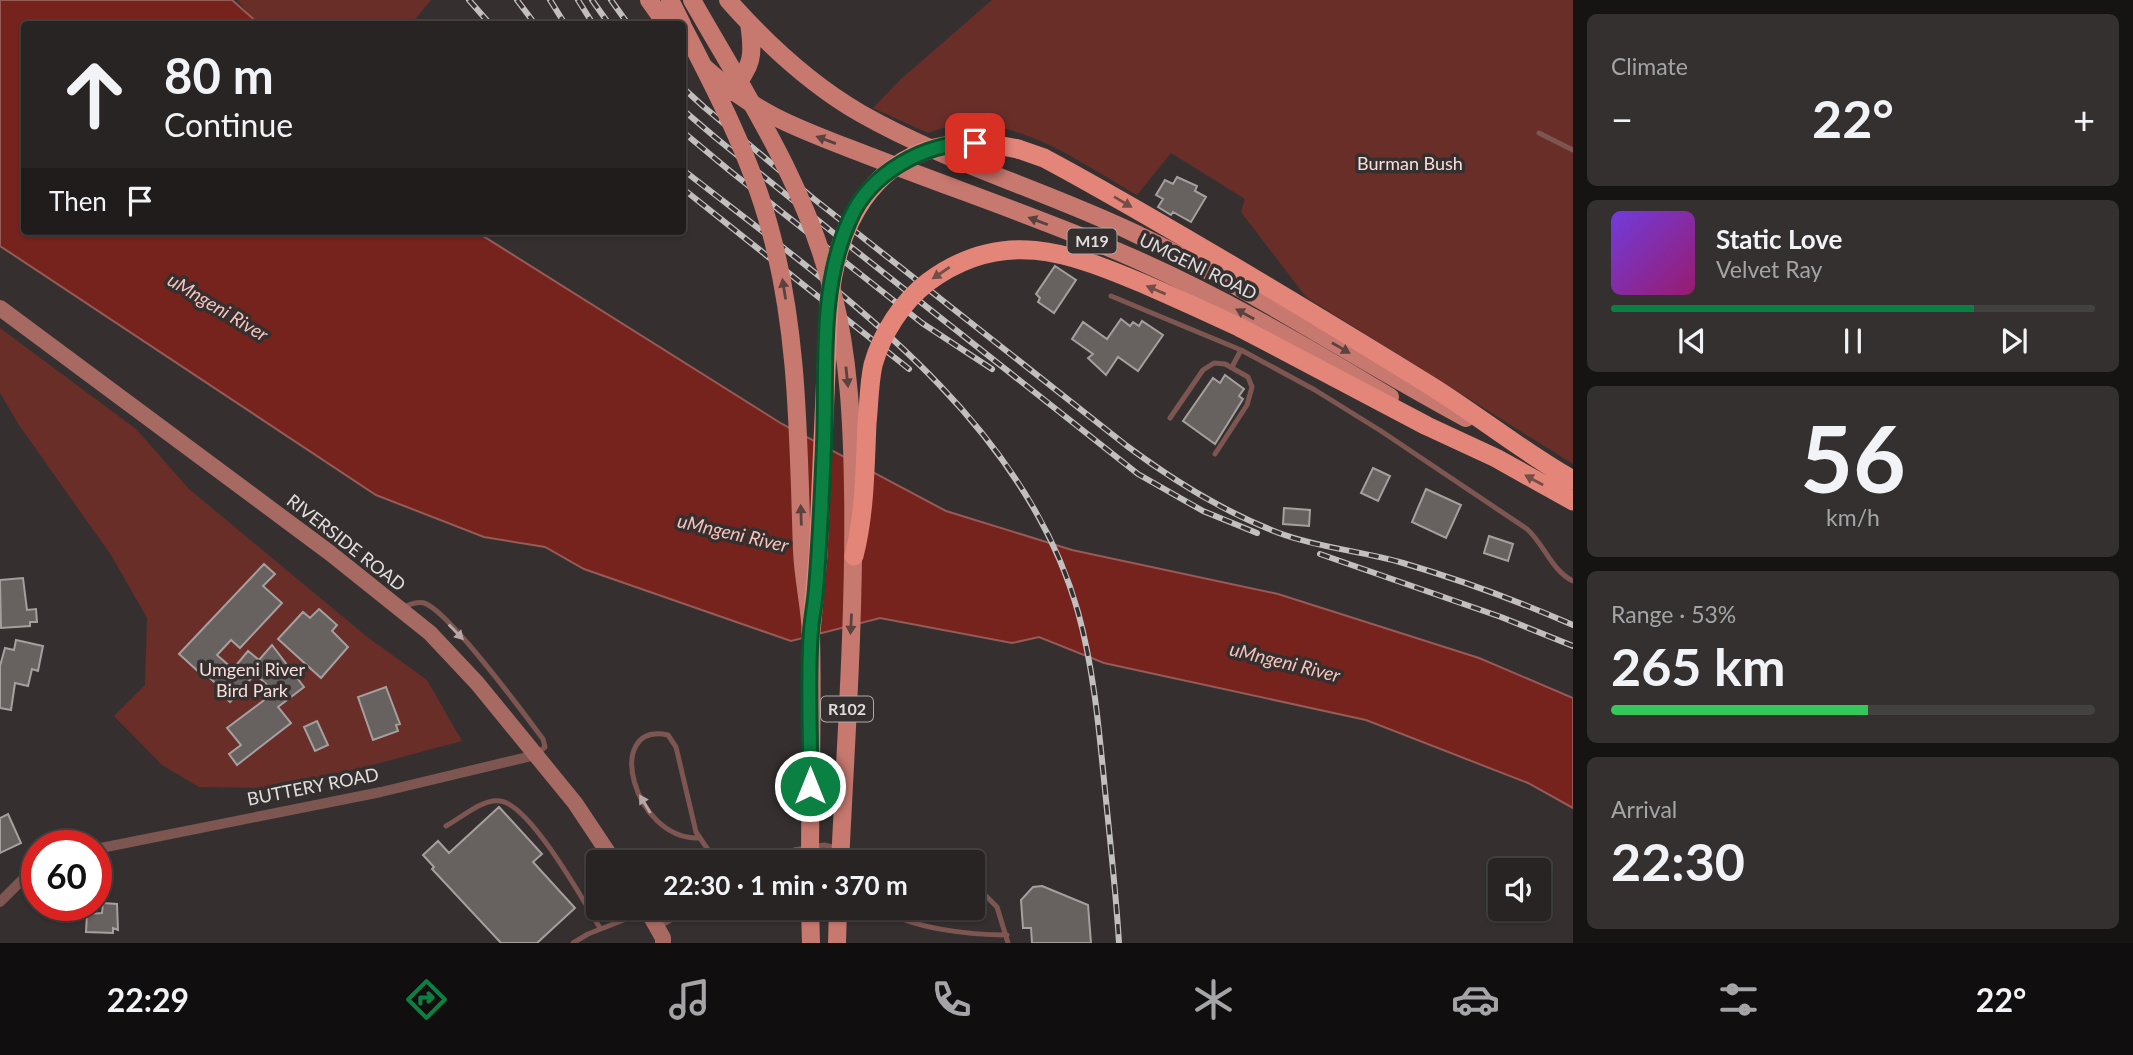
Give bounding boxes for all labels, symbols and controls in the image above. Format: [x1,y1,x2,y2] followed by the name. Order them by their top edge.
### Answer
[164,46,274,104] text: 80 m
[49,49,140,140] icon: ahead
[1611,52,1688,80] text: Climate
[1812,87,1894,149] text: 22°
[1611,96,1633,142] text: −
[2073,96,2095,142] text: +
[164,105,293,144] text: Continue
[945,113,1005,173] pin
[956,124,994,162] icon: arrive
[815,134,836,145] one-way arrow
[1357,152,1463,174] park label: Burman Bush
[121,182,159,220] icon: arrive
[49,185,107,217] text: Then
[1113,195,1132,208] one-way arrow
[1028,215,1049,226] one-way arrow
[1716,223,1843,255] text: Static Love
[1136,228,1261,304] street label: UMGENI ROAD
[1068,229,1116,254] road number: M19
[1716,255,1822,283] text: Velvet Ray
[932,266,950,280] one-way arrow
[164,268,273,346] water label: uMngeni River
[778,278,789,300] one-way arrow
[1146,284,1167,295] one-way arrow
[1236,308,1255,320] one-way arrow
[1673,322,1711,360] icon: previous
[1834,322,1872,360] icon: pause
[1995,322,2033,360] icon: next
[1332,342,1351,355] one-way arrow
[841,366,852,388] one-way arrow
[1800,403,1906,512] text: 56
[1525,474,1544,486] one-way arrow
[283,489,410,595] street label: RIVERSIDE ROAD
[1826,503,1880,531] text: km/h
[795,504,806,526] one-way arrow
[675,509,791,557] water label: uMngeni River
[1611,600,1736,628] text: Range · 53%
[845,613,856,635] one-way arrow
[447,623,463,640] one-way arrow
[1611,635,1785,697] text: 265 km
[1228,637,1343,686] water label: uMngeni River
[199,658,305,701] park label: Umgeni River Bird Park
[821,696,873,722] road number: R102
[773,749,847,823] position arrow
[245,762,380,810] street label: BUTTERY ROAD
[639,795,651,814] one-way arrow
[1611,795,1677,823] text: Arrival
[21,830,112,921] speed limit sign: 60
[1611,830,1745,892] text: 22:30
[1488,858,1551,921] map controls
[1488,858,1551,921] button: sound
[663,869,908,901] text: 22:30 · 1 min · 370 m
[402,975,451,1024] icon: directions
[665,975,714,1024] icon: music
[927,975,976,1024] icon: phone
[1189,975,1238,1024] icon: climate
[1451,975,1500,1024] icon: car
[1714,975,1763,1024] icon: filters
[107,980,189,1019] text: 22:29
[1976,980,2026,1019] text: 22°

